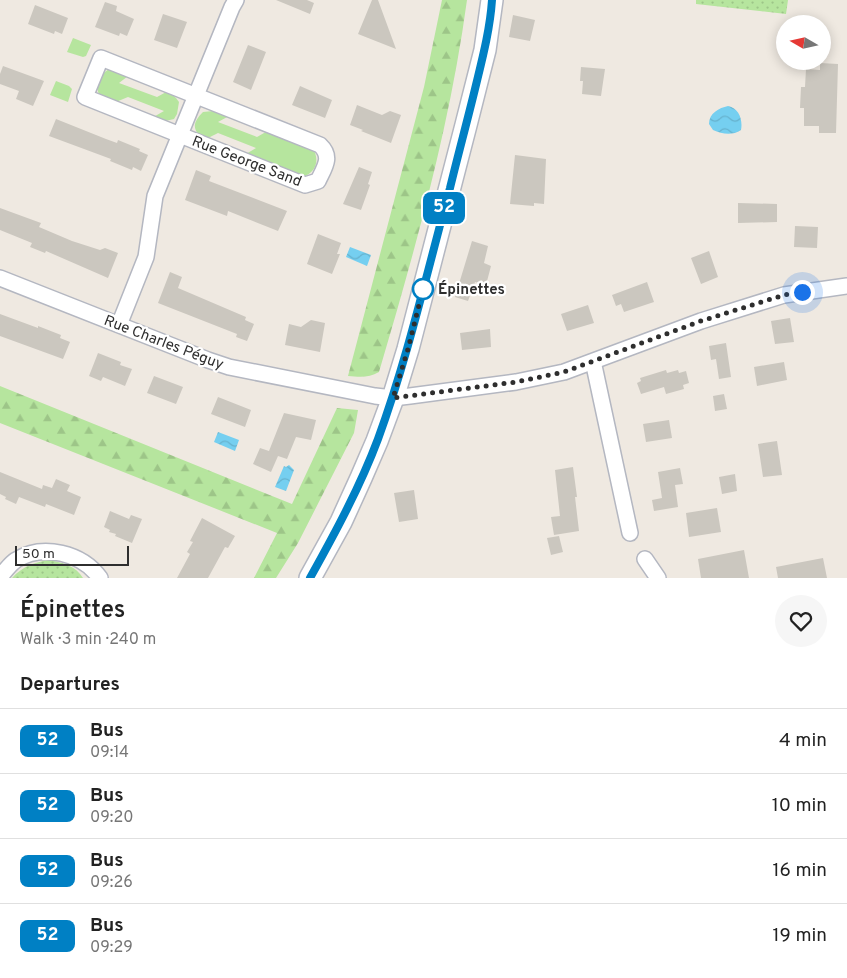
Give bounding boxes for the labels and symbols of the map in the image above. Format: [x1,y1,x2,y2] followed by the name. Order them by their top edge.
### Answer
[776,15,831,70] north arrow
[189,133,304,192] street label: Rue George Sand
[422,192,466,224] line badge: 52
[412,278,434,300] marker: Épinettes
[438,280,505,300] place label: Épinettes
[790,280,815,305] your location
[101,312,226,375] street label: Rue Charles Péguy
[15,543,129,566] scale bar

